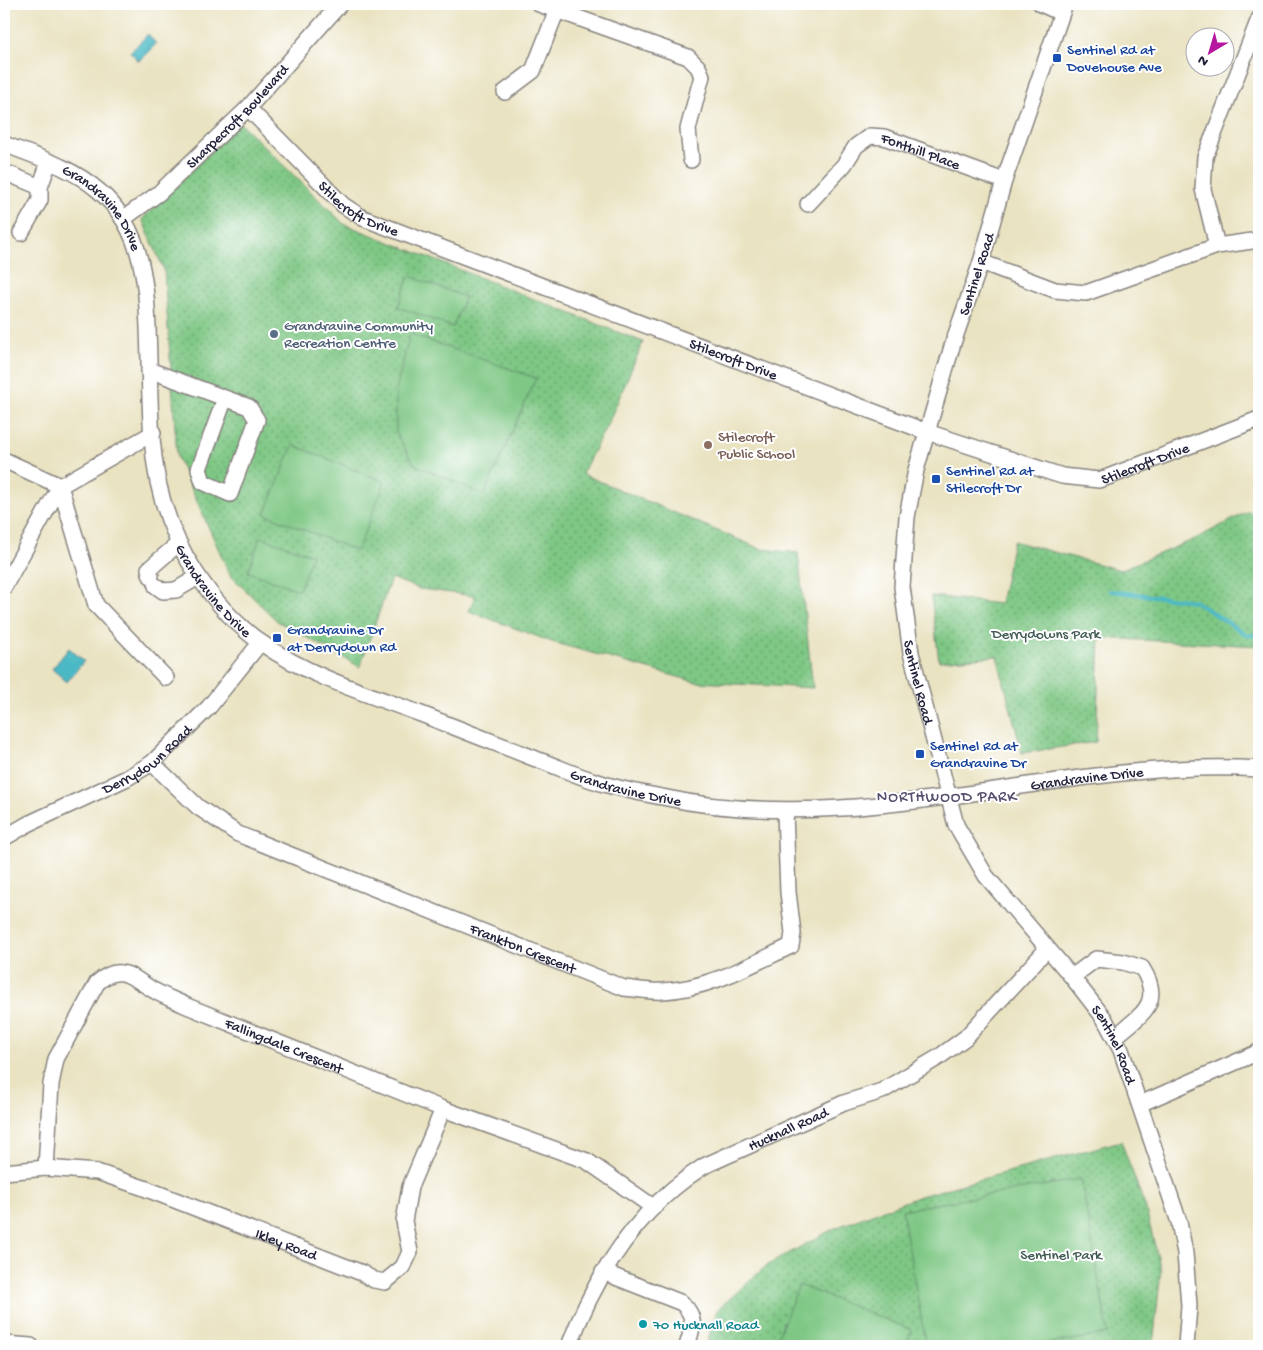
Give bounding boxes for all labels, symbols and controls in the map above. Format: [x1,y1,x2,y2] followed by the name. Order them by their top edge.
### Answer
[1186,28,1236,78] north arrow
[1066,42,1162,77] place label: Sentinel Rd at Dovehouse Ave
[1195,51,1212,70] text: N
[1051,52,1063,64] marker: Sentinel Rd at Dovehouse Ave
[183,61,294,173] street label: Sharpecroft Boulevard
[877,129,962,175] street label: Fonthill Place
[58,162,144,254] street label: Grandravine Drive
[313,178,401,242] street label: Stilecroft Drive
[956,230,1000,318] street label: Sentinel Road
[284,318,434,353] place label: Grandravine Community Recreation Centre
[268,328,280,340] marker: Grandravine Community Recreation Centre
[686,336,780,385] street label: Stilecroft Drive
[717,429,795,464] place label: Stilecroft Public School
[702,439,714,451] marker: Stilecroft Public School
[1099,440,1192,490] street label: Stilecroft Drive
[946,463,1035,498] place label: Sentinel Rd at Stilecroft Dr
[930,473,942,485] marker: Sentinel Rd at Stilecroft Dr
[170,542,254,642] street label: Grandravine Drive
[287,622,397,657] place label: Grandravine Dr at Derrydown Rd
[991,626,1102,644] park label: Derrydowns Park
[271,632,283,644] marker: Grandravine Dr at Derrydown Rd
[898,639,937,727] street label: Sentinel Road
[99,721,197,800] street label: Derrydown Road
[930,738,1028,773] place label: Sentinel Rd at Grandravine Dr
[914,748,926,760] marker: Sentinel Rd at Grandravine Dr
[1029,764,1144,796] street label: Grandravine Drive
[567,766,683,812] street label: Grandravine Drive
[877,789,1018,808] district label: NORTHWOOD PARK
[466,920,580,980] street label: Frankton Crescent
[1086,1002,1139,1088] street label: Sentinel Road
[221,1015,347,1080] street label: Fallingdale Crescent
[746,1104,833,1156] street label: Hucknall Road
[252,1225,321,1266] street label: Ikley Road
[1020,1247,1103,1265] park label: Sentinel Park
[652,1317,760,1335] place label: 70 Hucknall Road
[637,1318,649,1330] marker: 70 Hucknall Road

